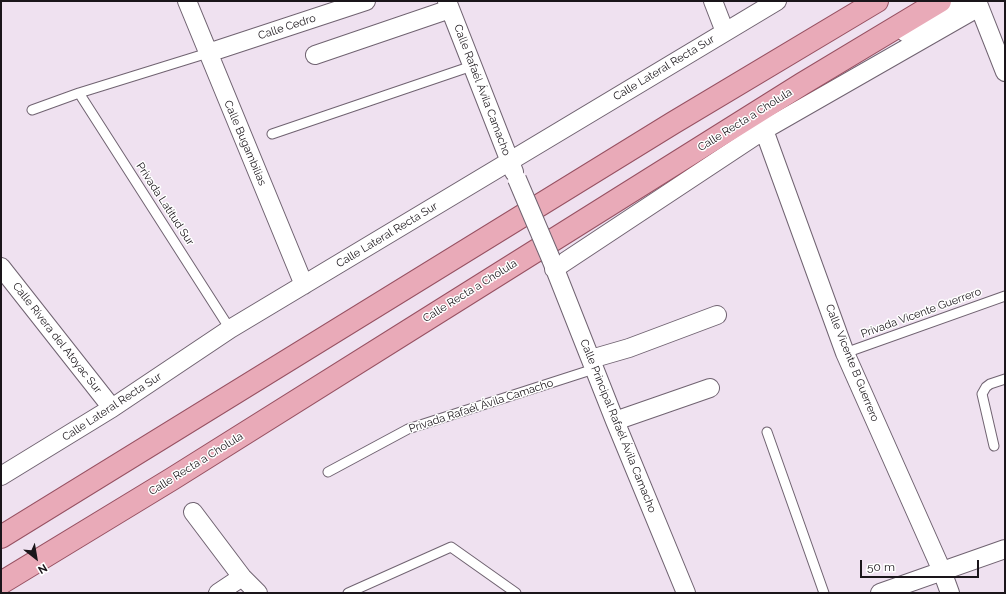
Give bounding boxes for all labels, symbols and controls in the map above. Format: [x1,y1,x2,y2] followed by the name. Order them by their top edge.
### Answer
[256,11,318,43] street label: Calle Cedro
[451,23,513,157] street label: Calle Rafaél Ávila Camacho
[611,33,717,103] street label: Calle Lateral Recta Sur
[695,86,795,154] street label: Calle Recta a Cholula
[221,98,269,188] street label: Calle Bugambilias
[133,160,197,248] street label: Privada Latitud Sur
[334,200,440,270] street label: Calle Lateral Recta Sur
[420,257,520,325] street label: Calle Recta a Cholula
[10,280,104,396] street label: Calle Rivera del Atoyac Sur
[859,285,983,341] street label: Privada Vicente Guerrero
[822,302,882,424] street label: Calle Vicente B Guerrero
[577,337,659,515] street label: Calle Principal Rafaél Ávila Camacho
[60,370,164,444] street label: Calle Lateral Recta Sur
[407,376,555,436] street label: Privada Rafaél Ávila Camacho
[146,430,246,498] street label: Calle Recta a Cholula
[16,538,56,578] north arrow
[862,552,981,578] scale bar
[867,560,895,574] text: 50 m
[35,561,49,576] text: N

